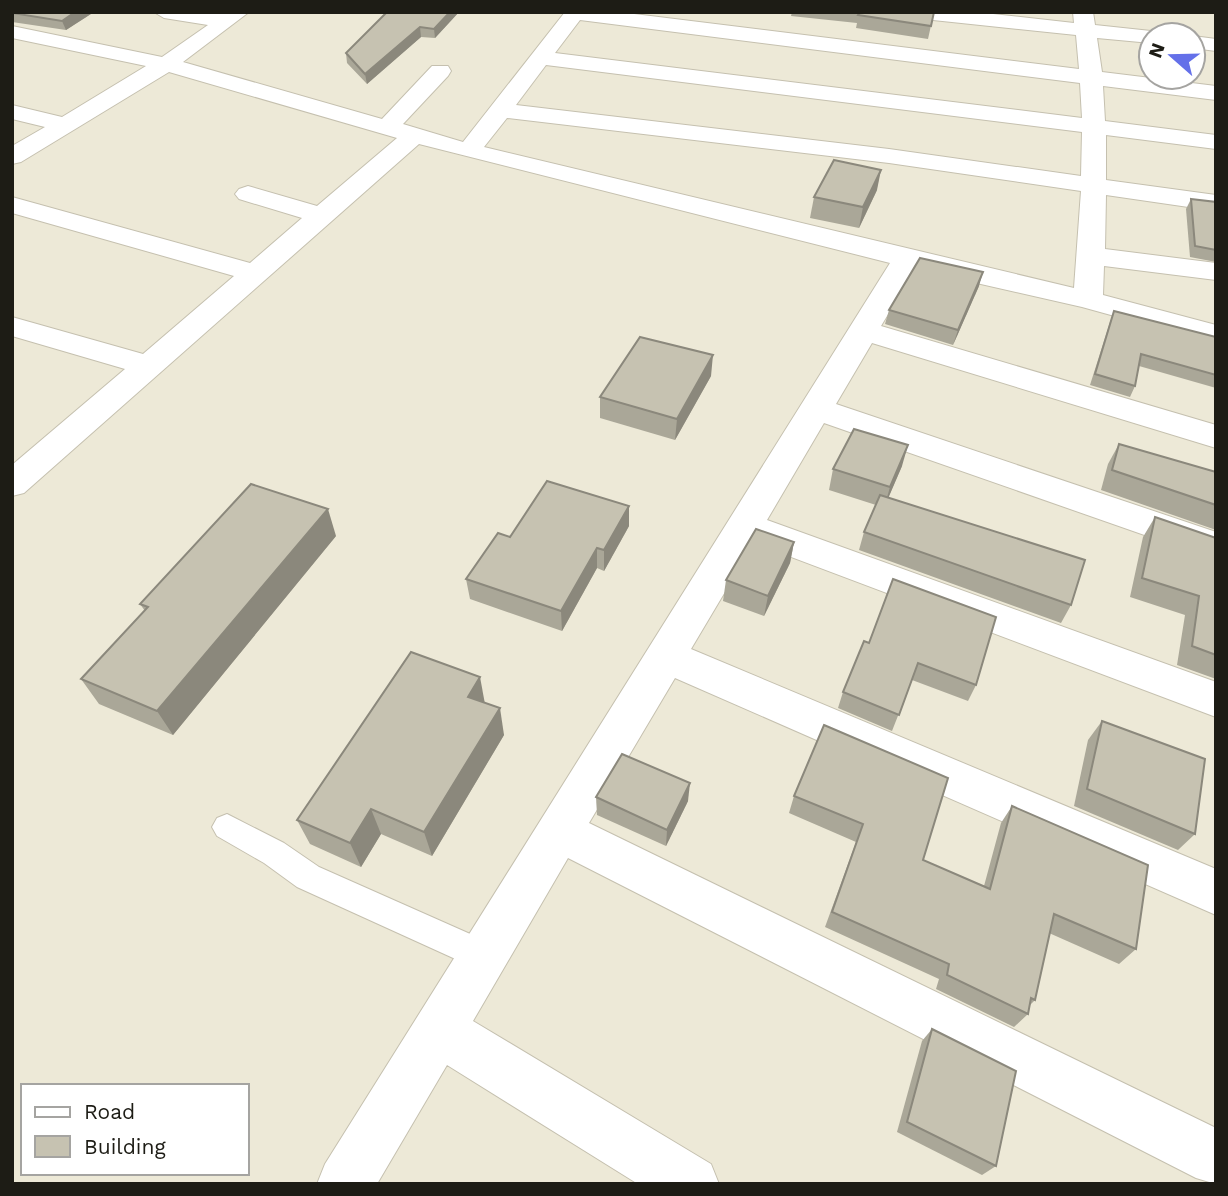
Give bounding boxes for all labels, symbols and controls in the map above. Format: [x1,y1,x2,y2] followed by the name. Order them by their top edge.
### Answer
[1137,21,1207,91] north arrow
[1143,40,1170,61] text: N
[21,1084,248,1175] legend
[84,1099,135,1124] text: Road
[84,1134,166,1159] text: Building

